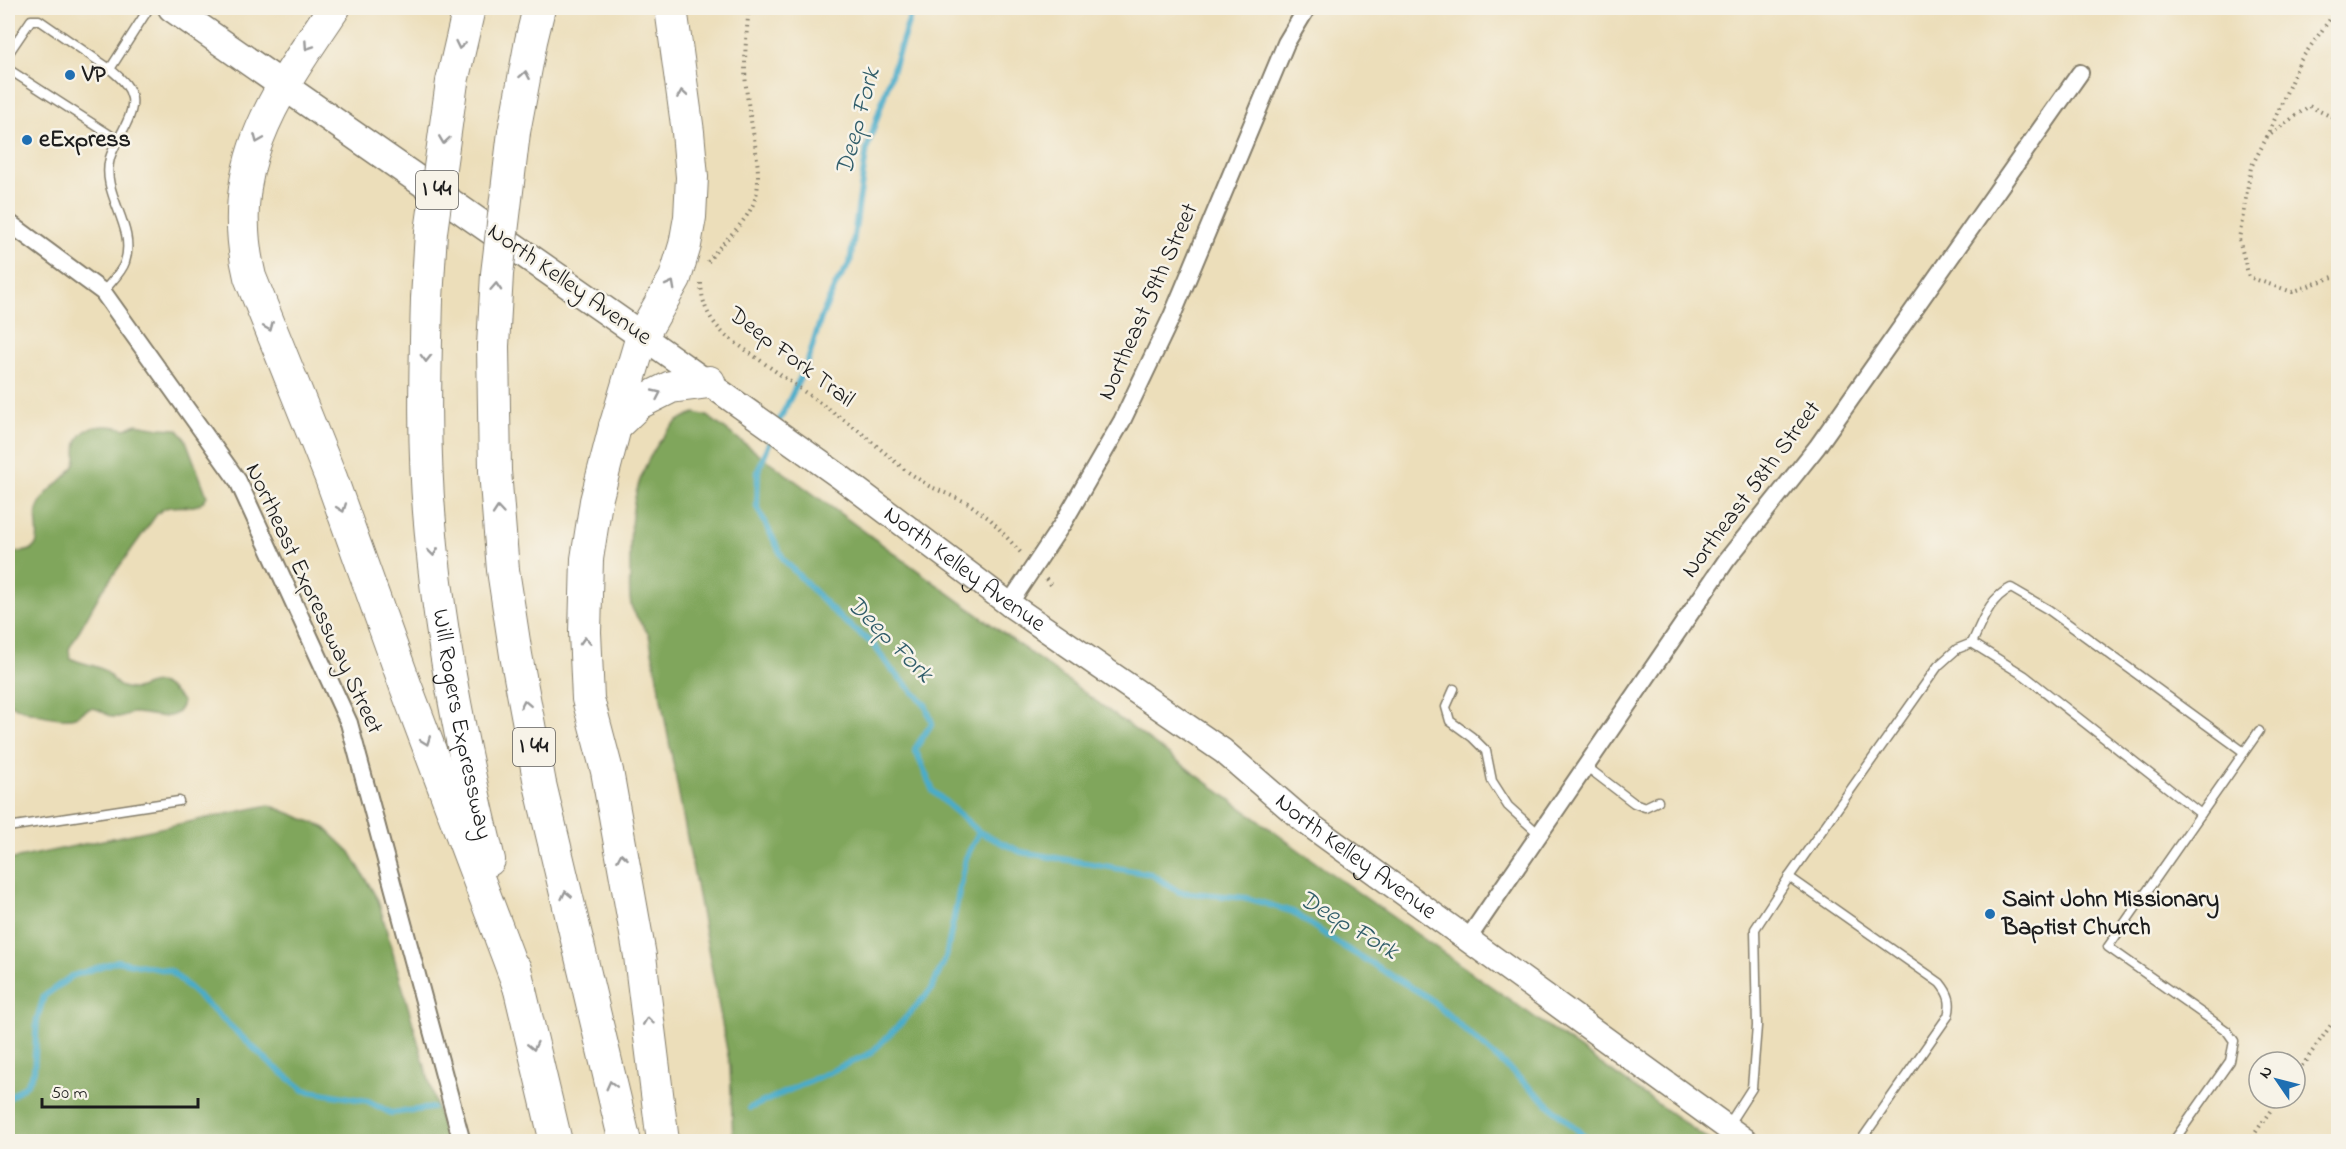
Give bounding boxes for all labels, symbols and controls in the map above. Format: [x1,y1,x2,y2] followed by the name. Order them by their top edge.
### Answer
[455,39,468,49] one-way arrow
[304,40,315,51] one-way arrow
[81,58,106,93] place label: VP
[826,62,892,180] water label: Deep Fork
[63,68,77,82] marker: VP
[518,70,530,80] one-way arrow
[677,89,689,98] one-way arrow
[39,123,131,158] place label: eExpress
[20,133,34,147] marker: eExpress
[253,133,265,144] one-way arrow
[438,135,450,144] one-way arrow
[416,171,458,209] road number: I 44
[1090,198,1208,406] street label: Northeast 59th Street
[479,215,659,356] street label: North Kelley Avenue
[664,281,675,291] one-way arrow
[490,283,503,292] one-way arrow
[720,298,862,417] street label: Deep Fork Trail
[262,321,274,332] one-way arrow
[419,353,432,362] one-way arrow
[650,390,661,402] one-way arrow
[1674,394,1830,586] street label: Northeast 58th Street
[234,458,391,741] street label: Northeast Expressway Street
[876,498,1053,642] street label: North Kelley Avenue
[335,502,347,513] one-way arrow
[492,507,505,516] one-way arrow
[426,548,439,557] one-way arrow
[836,587,943,694] water label: Deep Fork
[422,607,501,843] street label: Will Rogers Expressway
[579,636,592,645] one-way arrow
[519,700,532,710] one-way arrow
[513,728,555,766] road number: I 44
[419,736,432,746] one-way arrow
[1267,785,1444,929] street label: North Kelley Avenue
[617,853,629,862] one-way arrow
[1291,881,1407,972] water label: Deep Fork
[2001,883,2219,946] place label: Saint John Missionary Baptist Church
[560,890,573,900] one-way arrow
[1983,907,1997,921] marker: Saint John Missionary Baptist Church
[642,1016,654,1025] one-way arrow
[526,1041,539,1051] one-way arrow
[2247,1050,2307,1110] north arrow
[2253,1061,2279,1084] text: N
[42,1071,198,1109] scale bar
[605,1080,618,1090] one-way arrow
[51,1081,88,1107] text: 50 m

